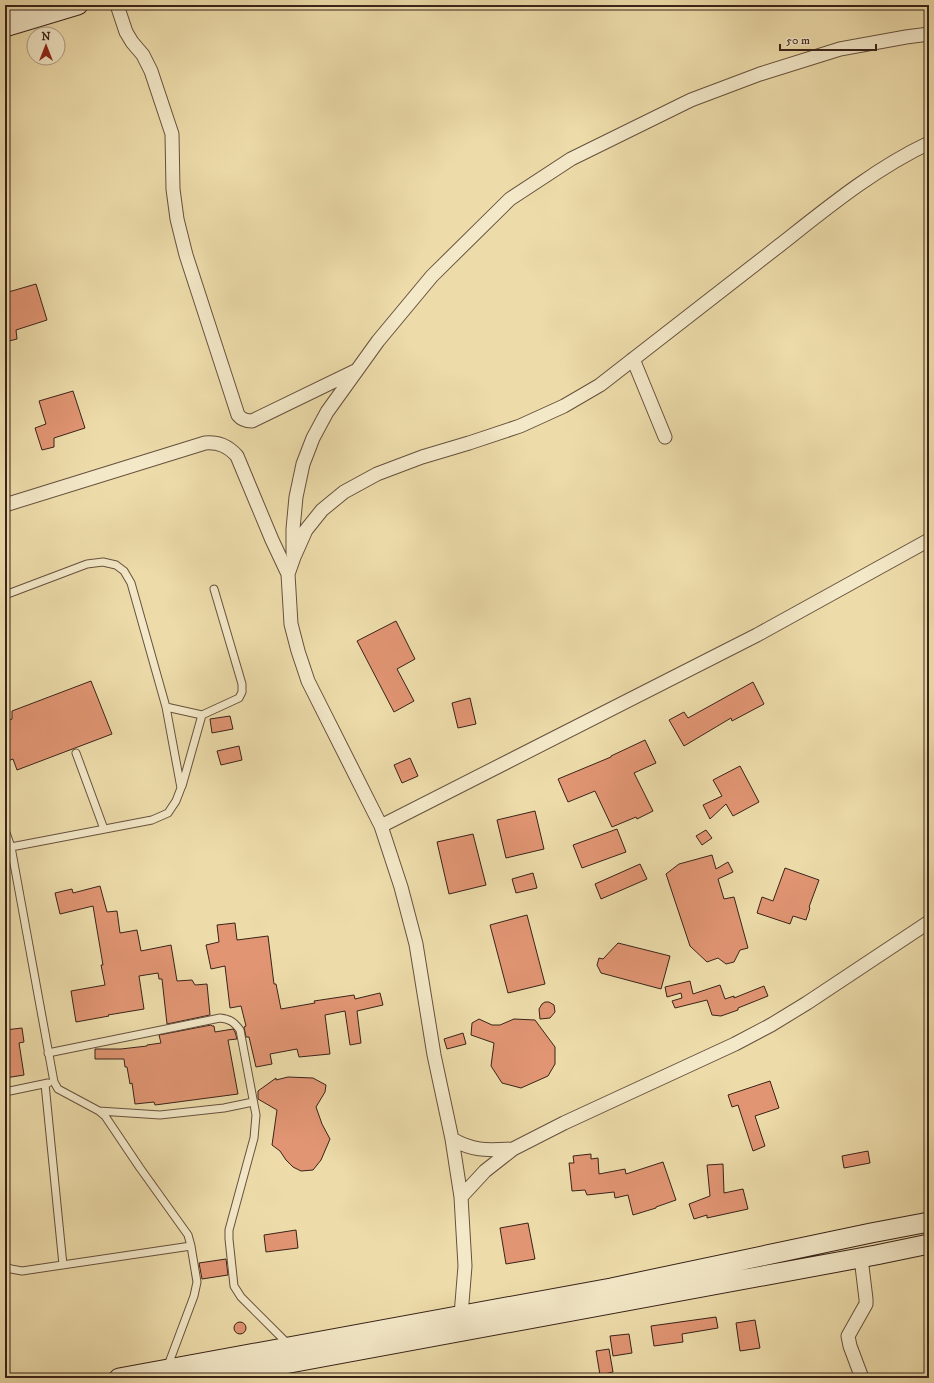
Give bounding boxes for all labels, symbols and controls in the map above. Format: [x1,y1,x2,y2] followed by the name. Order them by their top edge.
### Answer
[26,26,66,66] north arrow
[780,26,876,52] scale bar
[41,30,51,44] text: N
[786,33,810,48] text: 50 m

